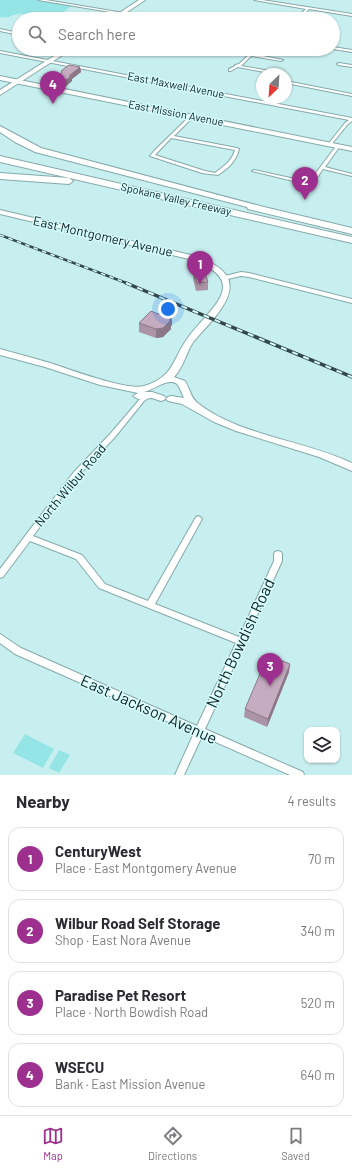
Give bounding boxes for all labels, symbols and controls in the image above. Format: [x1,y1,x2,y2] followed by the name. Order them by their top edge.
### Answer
[12,12,340,56] search box
[26,23,48,45] icon: search
[58,25,136,43] text: Search here
[256,68,292,104] north arrow
[127,69,226,100] street label: East Maxwell Avenue
[40,71,66,104] pin: 4
[127,97,225,128] street label: East Mission Avenue
[292,167,318,200] pin: 2
[120,179,233,218] street label: Spokane Valley Freeway
[32,212,174,260] street label: East Montgomery Avenue
[187,251,213,284] pin: 1
[158,299,178,319] your location
[31,440,109,530] street label: North Wilbur Road
[201,575,278,711] street label: North Bowdish Road
[257,653,283,686] pin: 3
[78,670,220,747] street label: East Jackson Avenue
[304,727,340,763] map controls
[304,727,340,763] button: layers
[16,791,70,811] text: Nearby
[288,793,336,809] text: 4 results
[55,842,141,860] text: CenturyWest
[28,851,32,867] text: 1
[308,851,335,867] text: 70 m
[55,860,237,876] text: Place · East Montgomery Avenue
[55,914,221,932] text: Wilbur Road Self Storage
[26,923,34,939] text: 2
[300,923,335,939] text: 340 m
[55,932,191,948] text: Shop · East Nora Avenue
[55,986,186,1004] text: Paradise Pet Resort
[26,995,34,1011] text: 3
[301,995,335,1011] text: 520 m
[55,1004,208,1020] text: Place · North Bowdish Road
[55,1058,104,1076] text: WSECU
[26,1067,34,1083] text: 4
[300,1067,335,1083] text: 640 m
[55,1076,205,1092] text: Bank · East Mission Avenue
[42,1125,64,1162] tab: Map
[148,1125,197,1162] tab: Directions
[281,1125,310,1162] tab: Saved

